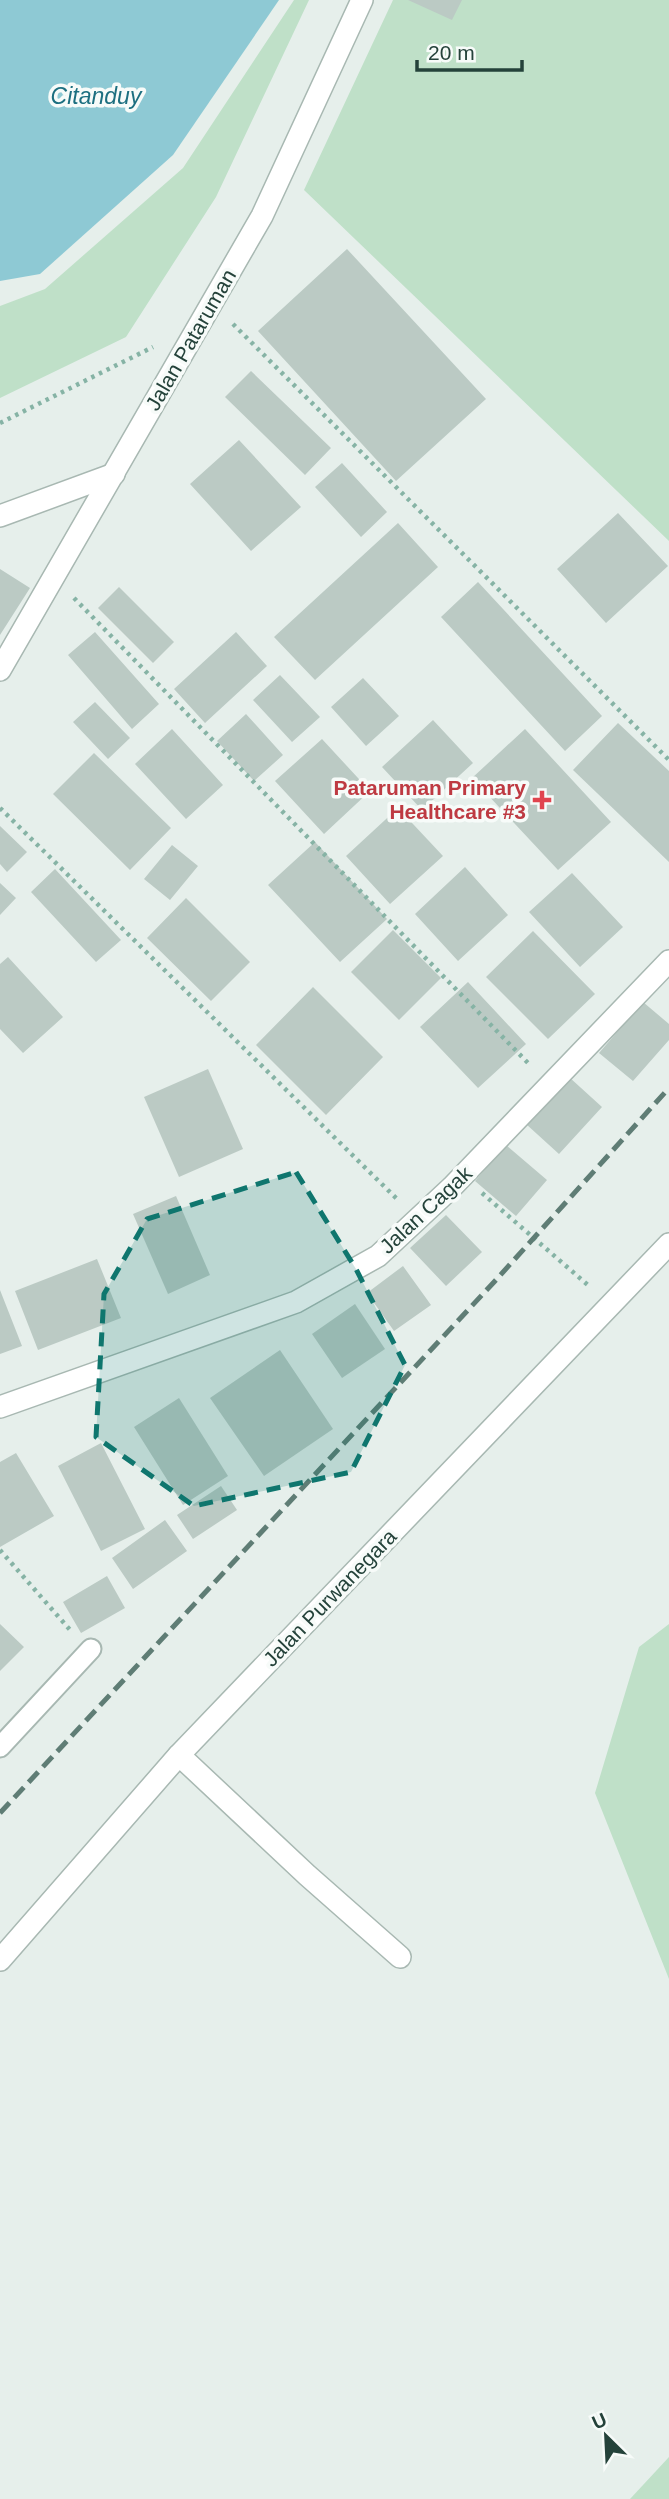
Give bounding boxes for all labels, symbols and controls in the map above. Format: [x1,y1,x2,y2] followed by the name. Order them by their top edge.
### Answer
[417,28,522,72] scale bar
[428,41,475,64] text: 20 m
[51,83,143,109] water label: Citanduy
[141,265,240,414] street label: Jalan Pataruman
[333,776,526,823] place label: Pataruman Primary Healthcare #3
[532,790,552,810] marker: Pataruman Primary Healthcare #3
[375,1161,477,1258] street label: Jalan Cagak
[259,1524,401,1671] street label: Jalan Purwanegara
[571,2401,641,2471] north arrow
[589,2409,610,2433] text: U

